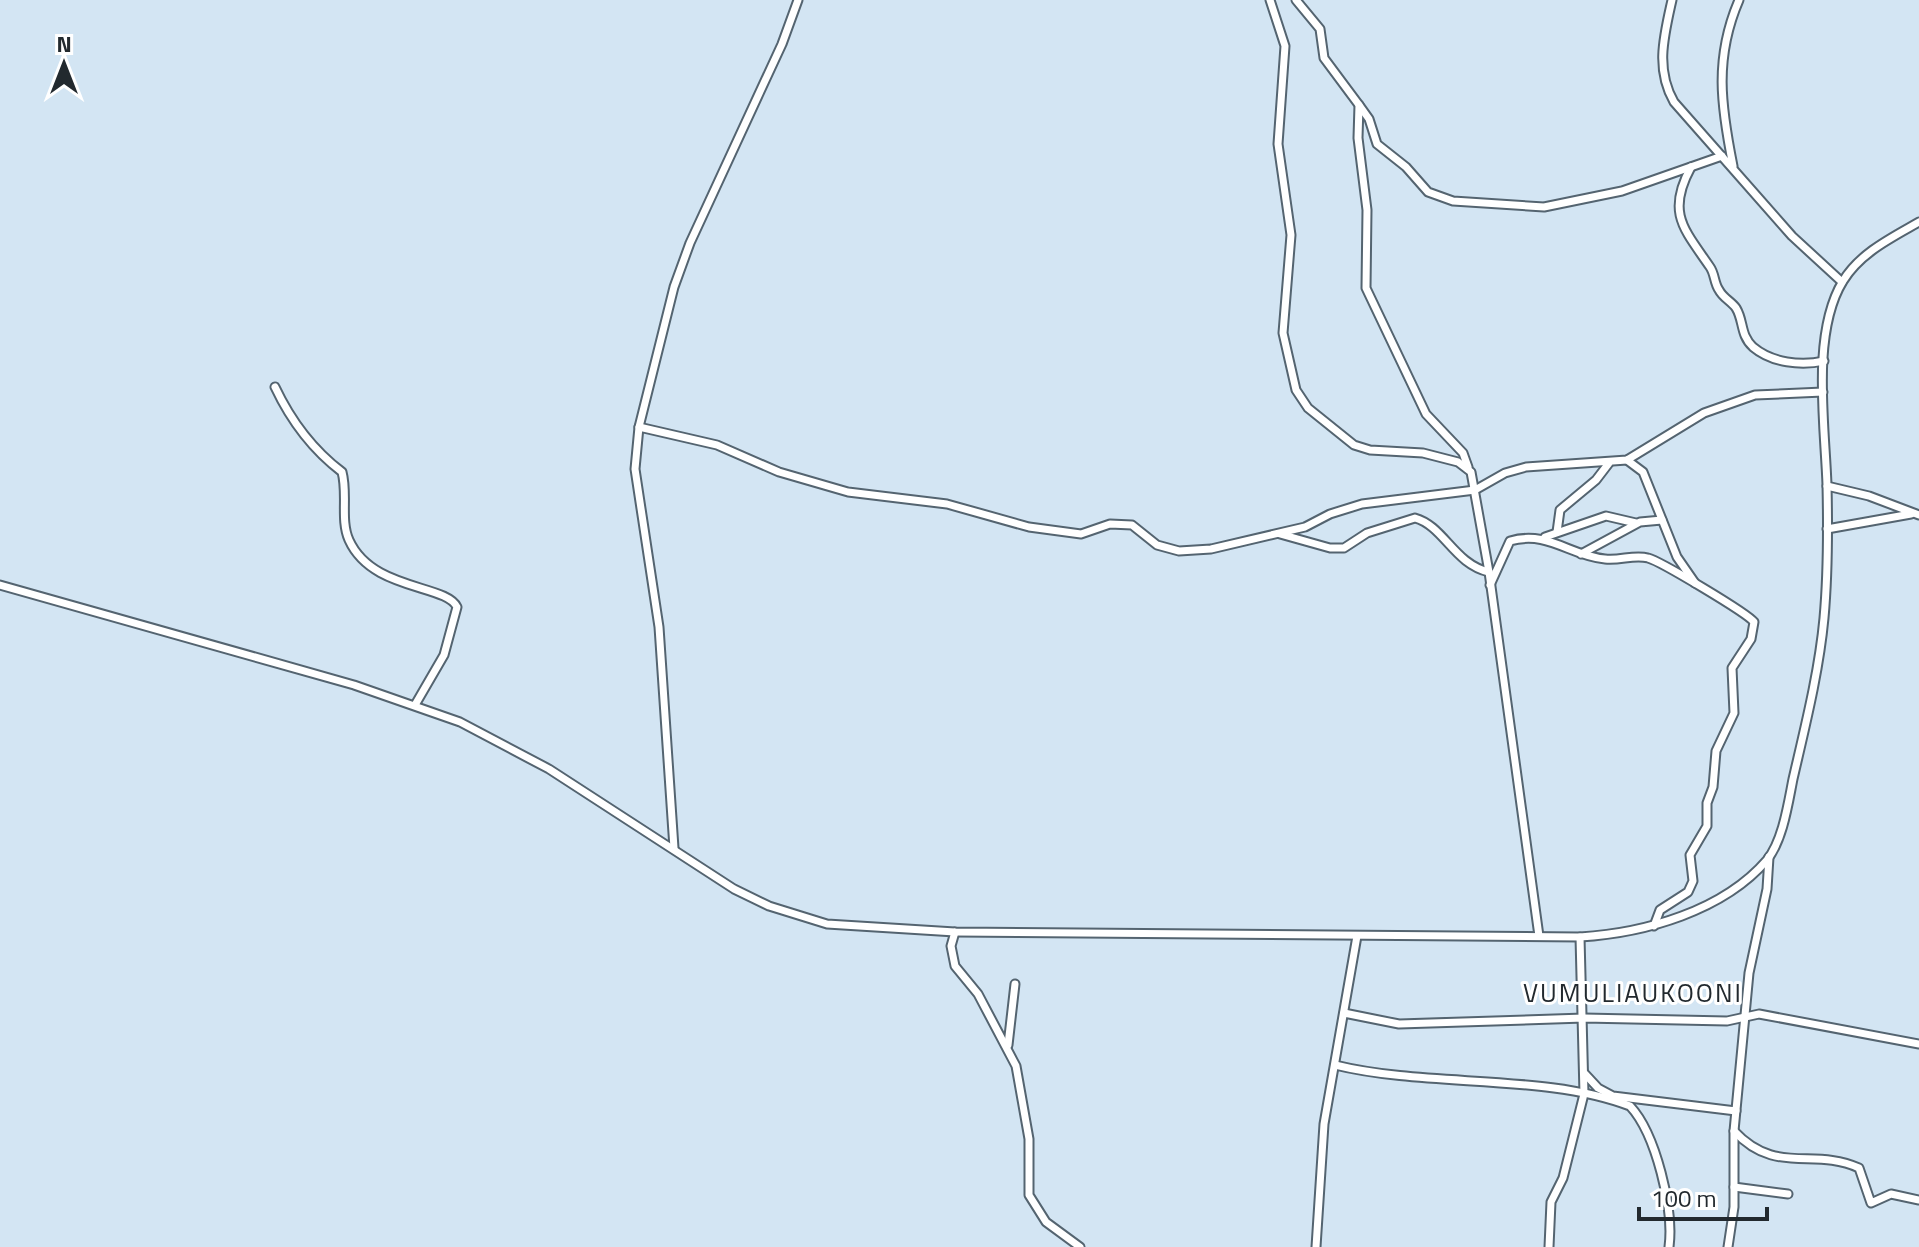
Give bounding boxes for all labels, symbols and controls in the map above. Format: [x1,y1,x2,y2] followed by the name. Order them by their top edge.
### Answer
[24,24,104,104] north arrow
[56,27,72,61] text: N
[1523,973,1743,1012] district label: VUMULIAUKOONI
[1639,1171,1767,1221] scale bar
[1651,1180,1717,1216] text: 100 m

